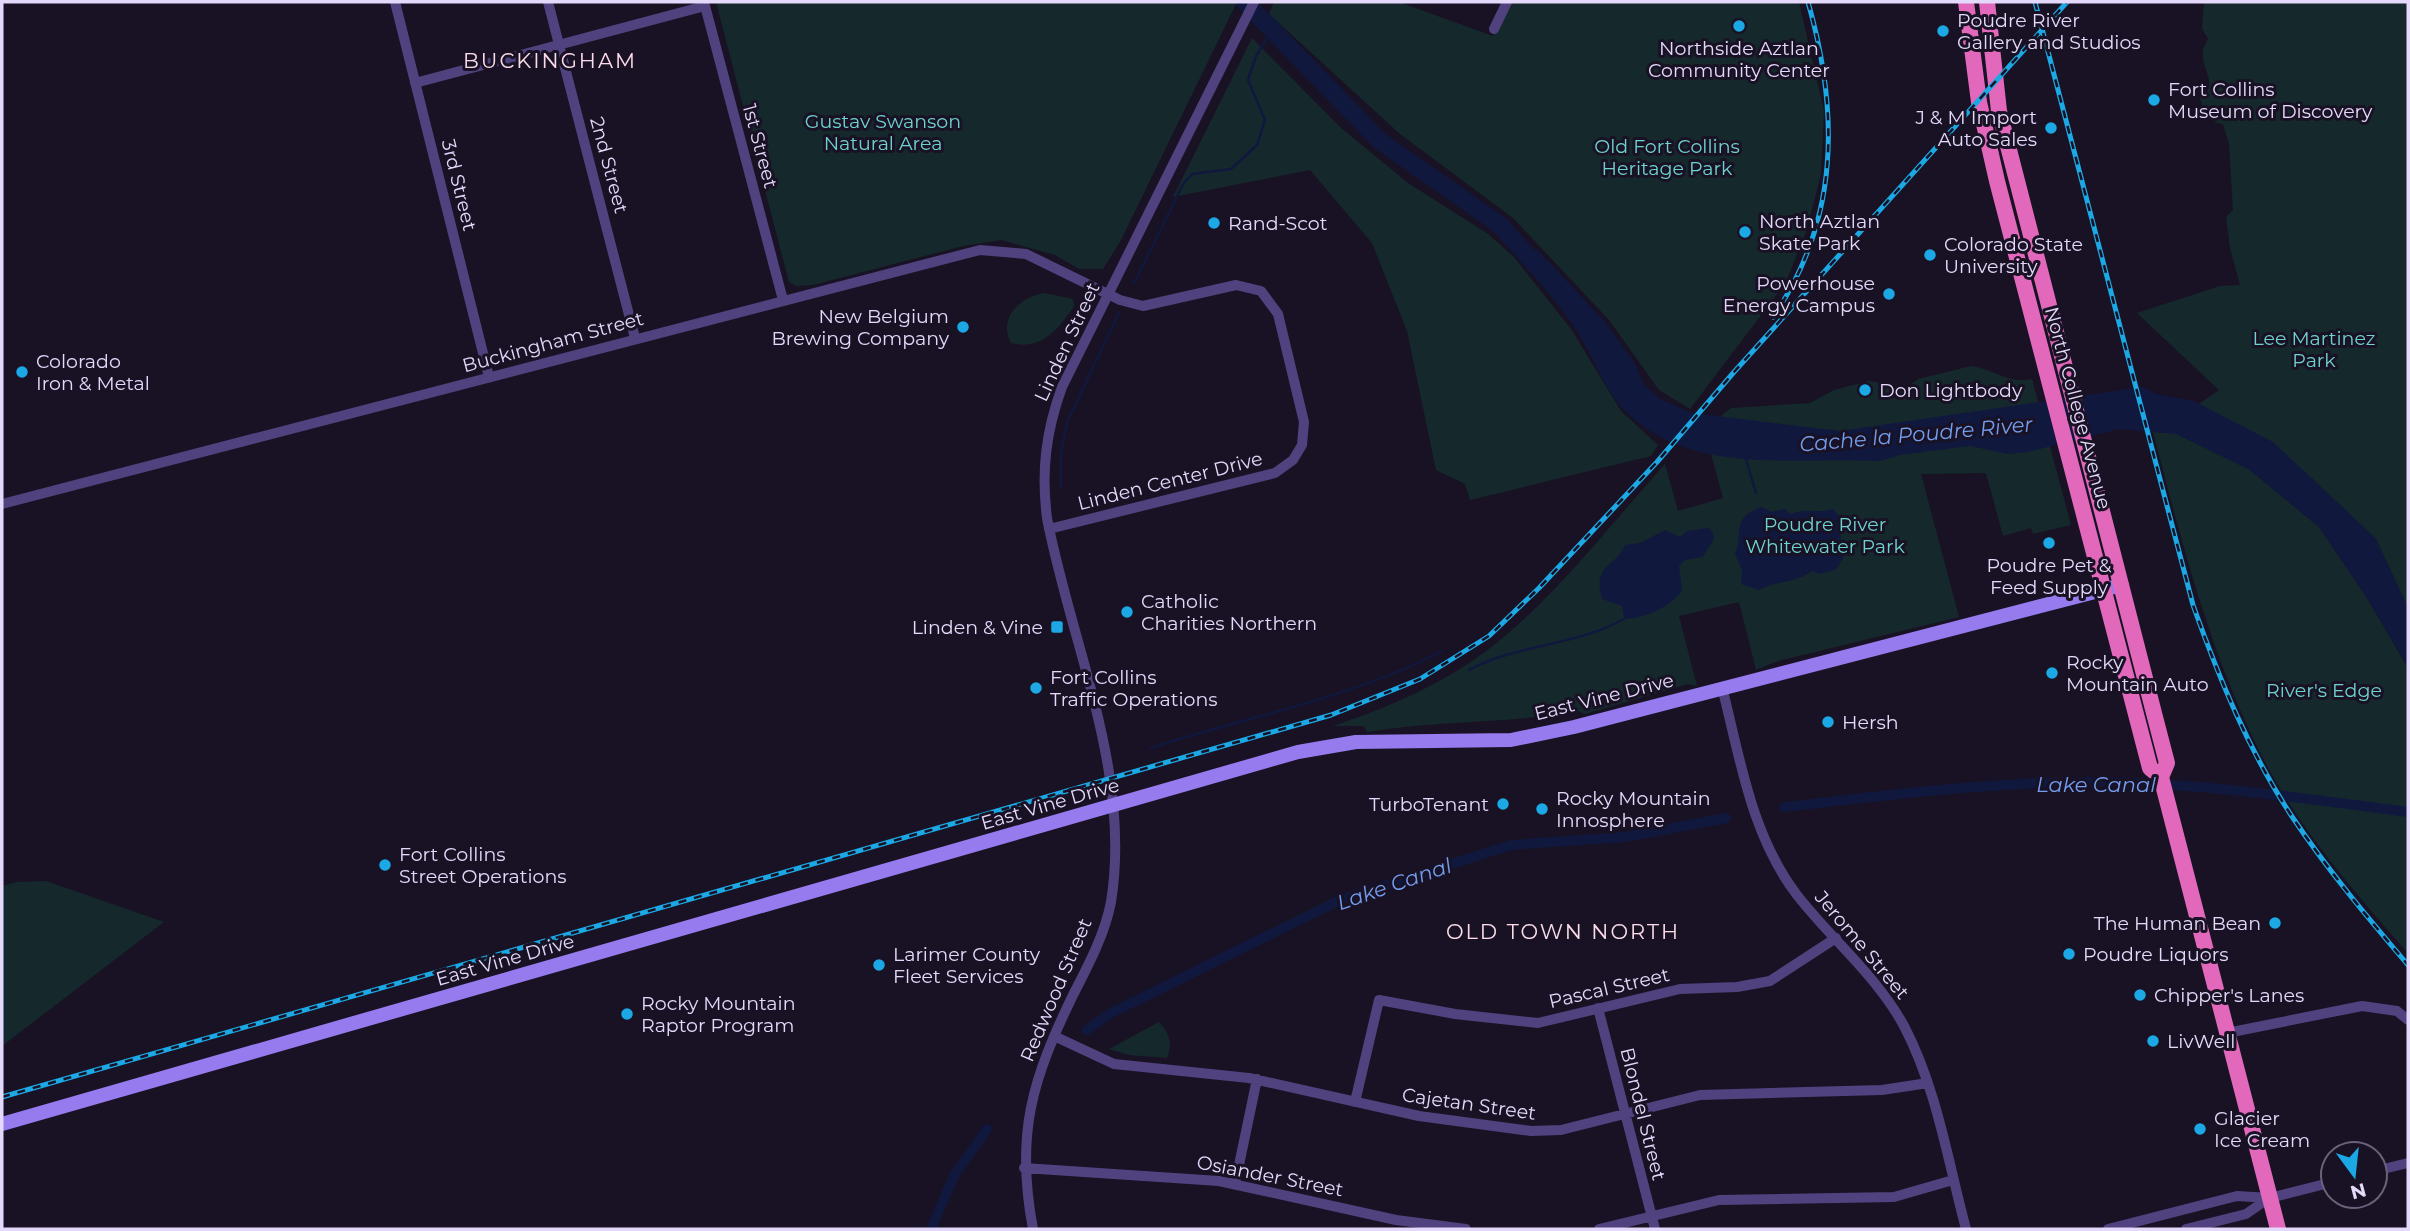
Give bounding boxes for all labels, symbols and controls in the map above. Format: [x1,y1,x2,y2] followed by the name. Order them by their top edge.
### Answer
[1957,9,2141,54] place label: Poudre River Gallery and Studios
[1731,18,1747,34] marker: Northside Aztlan Community Center
[1935,23,1951,39] marker: Poudre River Gallery and Studios
[1648,37,1830,82] place label: Northside Aztlan Community Center
[463,48,637,73] district label: BUCKINGHAM
[2168,78,2373,123] place label: Fort Collins Museum of Discovery
[2146,92,2162,108] marker: Fort Collins Museum of Discovery
[738,101,782,191] street label: 1st Street
[1914,106,2037,151] place label: J & M Import Auto Sales
[805,110,961,155] park label: Gustav Swanson Natural Area
[585,114,633,216] street label: 2nd Street
[2043,120,2059,136] marker: J & M Import Auto Sales
[1594,135,1740,180] park label: Old Fort Collins Heritage Park
[437,137,482,233] street label: 3rd Street
[1759,210,1880,255] place label: North Aztlan Skate Park
[1228,212,1328,235] place label: Rand-Scot
[1206,215,1222,231] marker: Rand-Scot
[1737,224,1753,240] marker: North Aztlan Skate Park
[1944,233,2083,278] place label: Colorado State University
[1922,247,1938,263] marker: Colorado State University
[1723,272,1875,317] place label: Powerhouse Energy Campus
[1029,279,1105,405] street label: Linden Street
[1881,286,1897,302] marker: Powerhouse Energy Campus
[2040,304,2116,512] street label: North College Avenue
[771,305,950,350] place label: New Belgium Brewing Company
[460,307,646,377] street label: Buckingham Street
[955,319,971,335] marker: New Belgium Brewing Company
[2253,327,2376,372] park label: Lee Martinez Park
[36,350,150,395] place label: Colorado Iron & Metal
[14,364,30,380] marker: Colorado Iron & Metal
[1879,379,2023,402] place label: Don Lightbody
[1857,382,1873,398] marker: Don Lightbody
[1798,411,2034,457] water label: Cache la Poudre River
[1075,447,1265,515] street label: Linden Center Drive
[1745,513,1905,558] park label: Poudre River Whitewater Park
[2041,535,2057,551] marker: Poudre Pet & Feed Supply
[1986,554,2112,599] place label: Poudre Pet & Feed Supply
[1141,590,1317,635] place label: Catholic Charities Northern
[1119,604,1135,620] marker: Catholic Charities Northern
[912,616,1043,639] place label: Linden & Vine
[1049,619,1065,635] marker: Linden & Vine
[2066,651,2209,696] place label: Rocky Mountain Auto
[2044,665,2060,681] marker: Rocky Mountain Auto
[1050,666,1218,711] place label: Fort Collins Traffic Operations
[1532,669,1676,725] street label: East Vine Drive
[2266,679,2382,702] park label: River's Edge
[1028,680,1044,696] marker: Fort Collins Traffic Operations
[1842,711,1899,734] place label: Hersh
[1820,714,1836,730] marker: Hersh
[2036,772,2156,797] water label: Lake Canal
[978,773,1122,835] street label: East Vine Drive
[1556,787,1711,832] place label: Rocky Mountain Innosphere
[1369,793,1489,816] place label: TurboTenant
[1495,796,1511,812] marker: TurboTenant
[1534,801,1550,817] marker: Rocky Mountain Innosphere
[399,843,567,888] place label: Fort Collins Street Operations
[1333,853,1455,915] water label: Lake Canal
[377,857,393,873] marker: Fort Collins Street Operations
[1809,885,1914,1004] street label: Jerome Street
[2094,912,2261,935] place label: The Human Bean
[1015,915,1097,1065] street label: Redwood Street
[2267,915,2283,931] marker: The Human Bean
[1446,919,1680,944] district label: OLD TOWN NORTH
[433,929,577,991] street label: East Vine Drive
[893,943,1041,988] place label: Larimer County Fleet Services
[2083,943,2229,966] place label: Poudre Liquors
[2061,946,2077,962] marker: Poudre Liquors
[871,957,887,973] marker: Larimer County Fleet Services
[1546,963,1672,1013] street label: Pascal Street
[2154,984,2304,1007] place label: Chipper's Lanes
[2132,987,2148,1003] marker: Chipper's Lanes
[641,992,796,1037] place label: Rocky Mountain Raptor Program
[619,1006,635,1022] marker: Rocky Mountain Raptor Program
[2167,1030,2235,1053] place label: LivWell
[2145,1033,2161,1049] marker: LivWell
[1615,1045,1671,1183] street label: Blondel Street
[1401,1083,1538,1125] street label: Cajetan Street
[2214,1107,2310,1152] place label: Glacier Ice Cream
[2192,1121,2208,1137] marker: Glacier Ice Cream
[2319,1140,2389,1210] north arrow
[1195,1151,1345,1202] street label: Osiander Street
[2348,1178,2369,1204] text: N

